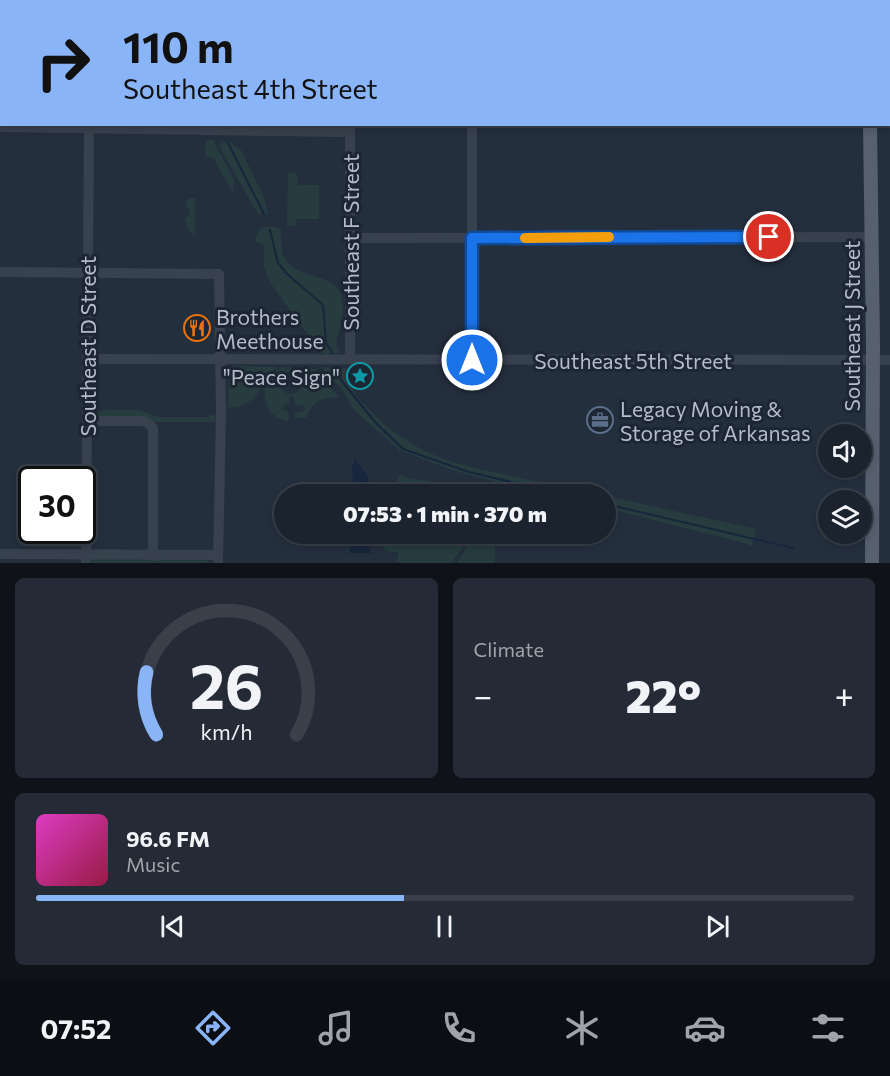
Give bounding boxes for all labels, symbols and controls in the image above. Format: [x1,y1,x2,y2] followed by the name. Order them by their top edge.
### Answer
[123,20,234,72] text: 110 m
[24,24,102,102] icon: right
[123,72,378,105] text: Southeast 4th Street
[338,154,363,330] street label: Southeast F Street
[743,211,794,262] pin
[752,220,785,253] icon: arrive
[839,241,864,411] street label: Southeast J Street
[75,256,100,436] street label: Southeast D Street
[216,304,324,353] place label: Brothers Meethouse
[182,313,212,343] restaurant icon: Brothers Meethouse
[440,328,504,392] position arrow
[534,348,732,373] street label: Southeast 5th Street
[345,361,375,391] place icon: "Peace Sign"
[223,364,340,389] place label: "Peace Sign"
[620,396,811,445] place label: Legacy Moving & Storage of Arkansas
[585,405,615,435] office icon: Legacy Moving & Storage of Arkansas
[818,424,872,544] map controls
[818,424,872,478] button: sound
[18,466,96,544] speed limit sign: 30
[818,490,872,544] button: layers
[343,500,547,527] text: 07:53 · 1 min · 370 m
[474,637,544,661] text: Climate
[189,646,263,722] text: 26
[626,667,701,722] text: 22°
[474,674,492,715] text: −
[835,674,854,715] text: +
[200,718,252,744] text: km/h
[126,825,210,852] text: 96.6 FM
[126,852,180,876] text: Music
[156,910,189,943] icon: previous
[428,910,461,943] icon: pause
[701,910,734,943] icon: next
[192,1007,234,1049] icon: directions
[315,1007,357,1049] icon: music
[438,1007,480,1049] icon: phone
[561,1007,603,1049] icon: climate
[684,1007,726,1049] icon: car
[807,1007,849,1049] icon: filters
[41,1012,111,1045] text: 07:52

